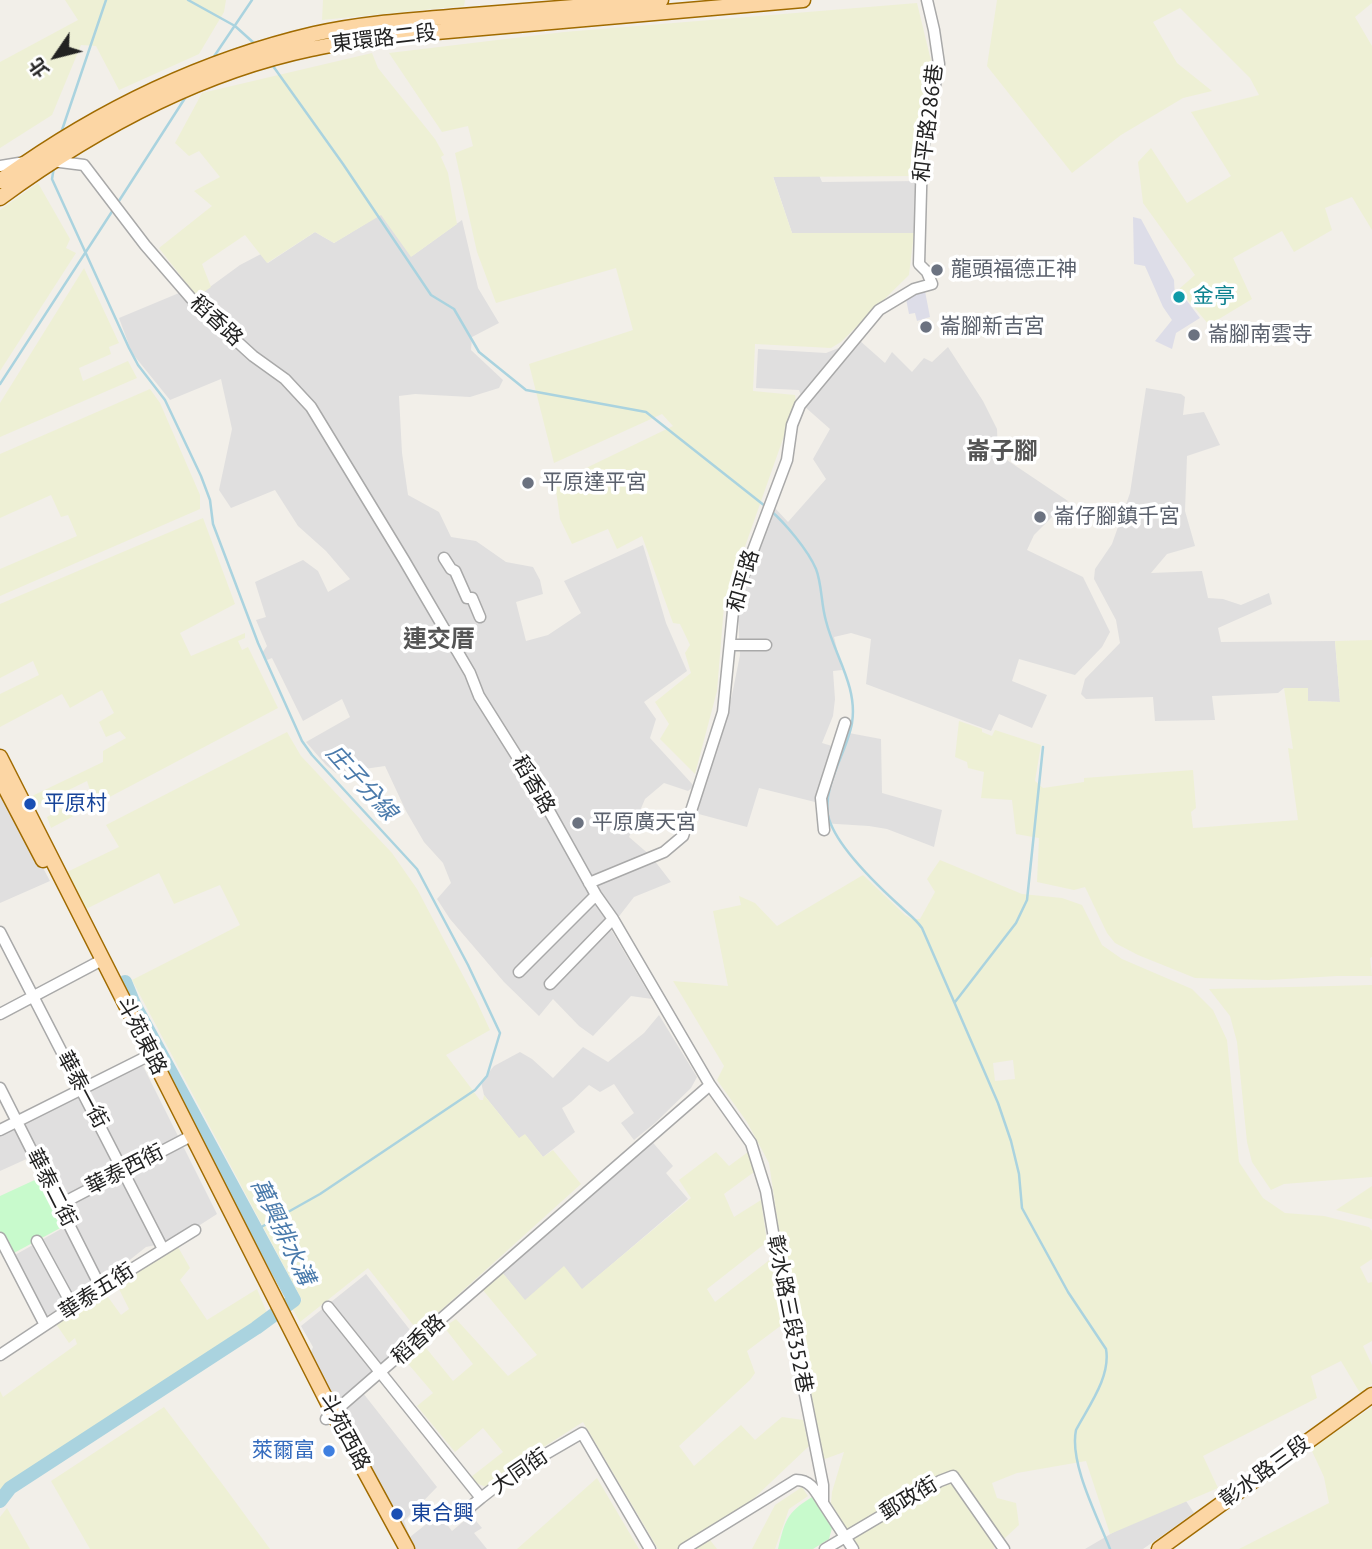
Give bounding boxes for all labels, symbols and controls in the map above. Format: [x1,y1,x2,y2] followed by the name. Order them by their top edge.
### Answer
[330,20,438,58] street label: 東環路二段
[21,21,91,91] north arrow
[24,53,54,83] text: 北
[909,63,949,183] street label: 和平路286巷
[951,257,1077,283] place label: 龍頭福德正神
[929,262,945,278] marker: 龍頭福德正神
[1193,284,1235,310] place label: 金亭
[1171,289,1187,305] marker: 金亭
[184,290,248,352] street label: 稻香路
[940,314,1045,340] place label: 崙腳新吉宮
[918,319,934,335] marker: 崙腳新吉宮
[1208,322,1313,348] place label: 崙腳南雲寺
[1186,327,1202,343] marker: 崙腳南雲寺
[966,438,1038,466] district label: 崙子腳
[542,470,647,496] place label: 平原達平宮
[520,475,536,491] marker: 平原達平宮
[1054,504,1180,530] place label: 崙仔腳鎮千宮
[1032,509,1048,525] marker: 崙仔腳鎮千宮
[723,547,765,615] street label: 和平路
[403,626,475,654] district label: 連交厝
[320,740,402,826] water label: 庄子分線
[506,751,560,819] street label: 稻香路
[44,791,107,817] place label: 平原村
[22,796,38,812] marker: 平原村
[592,810,697,836] place label: 平原廣天宮
[570,815,586,831] marker: 平原廣天宮
[111,993,171,1079] street label: 斗苑東路
[51,1047,113,1133] street label: 華泰一街
[82,1140,168,1200] street label: 華泰西街
[21,1145,81,1231] street label: 華泰二街
[244,1174,320,1290] water label: 萬興排水溝
[761,1233,817,1395] street label: 彰水路三段352巷
[55,1259,139,1325] street label: 華泰五街
[387,1310,451,1370] street label: 稻香路
[313,1389,375,1475] street label: 斗苑西路
[1215,1431,1315,1513] street label: 彰水路三段
[252,1438,315,1464] place label: 萊爾富
[321,1443,337,1459] marker: 萊爾富
[487,1444,553,1500] street label: 大同街
[876,1472,942,1526] street label: 郵政街
[411,1501,474,1527] place label: 東合興
[389,1506,405,1522] marker: 東合興

